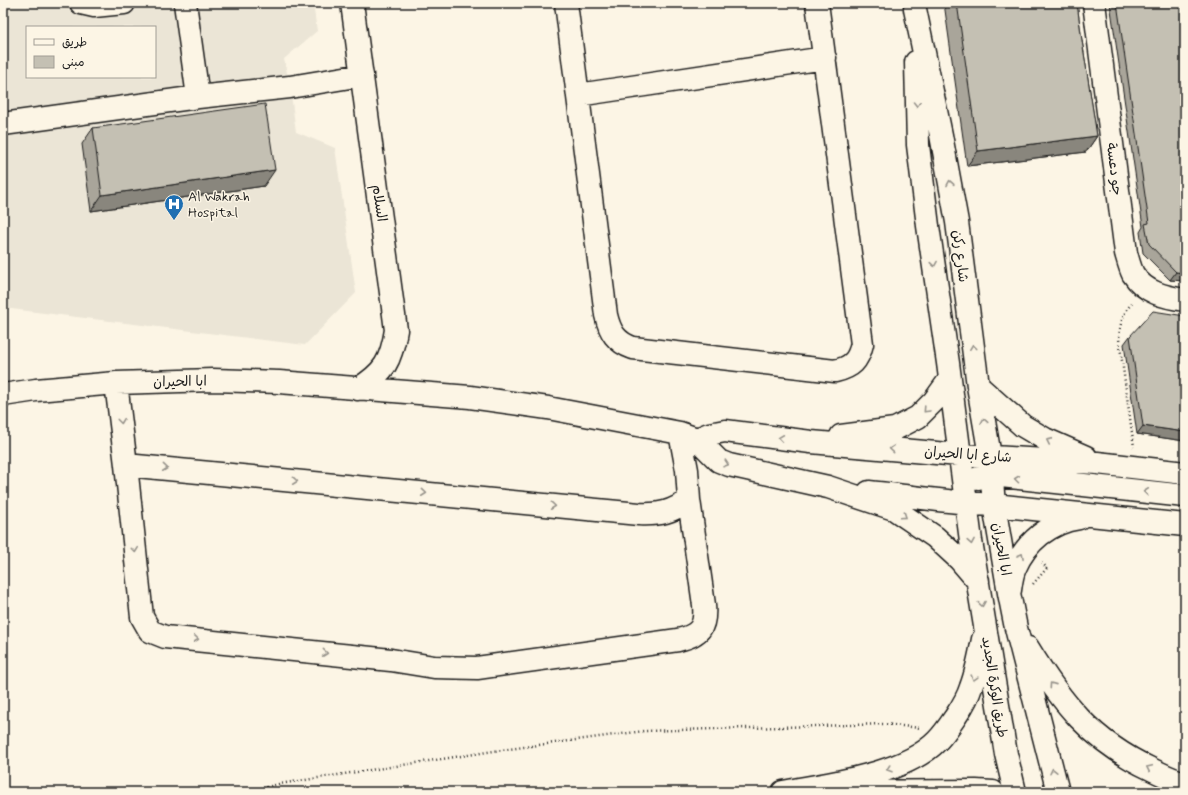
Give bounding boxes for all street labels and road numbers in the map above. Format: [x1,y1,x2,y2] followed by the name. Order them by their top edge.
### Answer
[1102,142,1126,197] street label: جو دعسة
[366,183,391,223] street label: السلام
[948,229,972,283] street label: شارع ركن
[153,373,207,391] street label: ابا الحيران
[924,443,1012,467] street label: شارع ابا الحيران
[987,521,1015,577] street label: ابا الحيران
[977,635,1011,739] street label: طريق الوكرة الجديد

